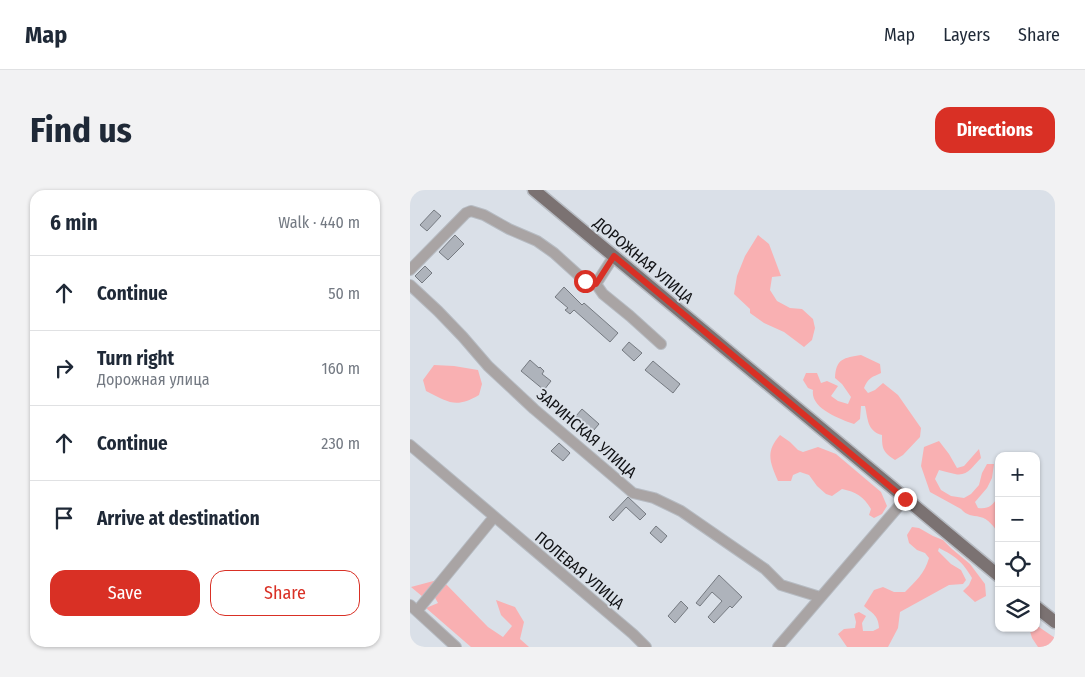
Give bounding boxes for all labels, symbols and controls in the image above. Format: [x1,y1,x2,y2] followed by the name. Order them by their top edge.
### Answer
[25,21,67,49] text: Map
[884,24,915,46] text: Map
[943,24,990,46] text: Layers
[1018,24,1060,46] text: Share
[935,107,1055,153] button: Directions
[30,109,132,151] text: Find us
[50,210,98,236] text: 6 min
[278,213,360,232] text: Walk · 440 m
[589,213,698,308] street label: ДОРОЖНАЯ УЛИЦА
[574,270,597,293] route start
[50,279,78,307] icon: ahead
[97,282,168,305] text: Continue
[328,284,360,303] text: 50 m
[97,347,174,370] text: Turn right
[50,354,78,382] icon: right
[321,359,360,378] text: 160 m
[97,370,209,389] text: Дорожная улица
[533,385,641,482] street label: ЗАРИНСКАЯ УЛИЦА
[50,429,78,457] icon: ahead
[97,432,168,455] text: Continue
[321,434,360,453] text: 230 m
[995,452,1040,632] map controls
[995,452,1040,497] button: +
[894,488,917,511] route end
[995,497,1040,542] button: −
[50,504,78,532] icon: arrive
[97,507,260,530] text: Arrive at destination
[531,528,629,614] street label: ПОЛЕВАЯ УЛИЦА
[995,542,1040,587] button: locate
[50,570,200,616] button: Save
[210,570,360,616] button: Share
[995,587,1040,632] button: layers

